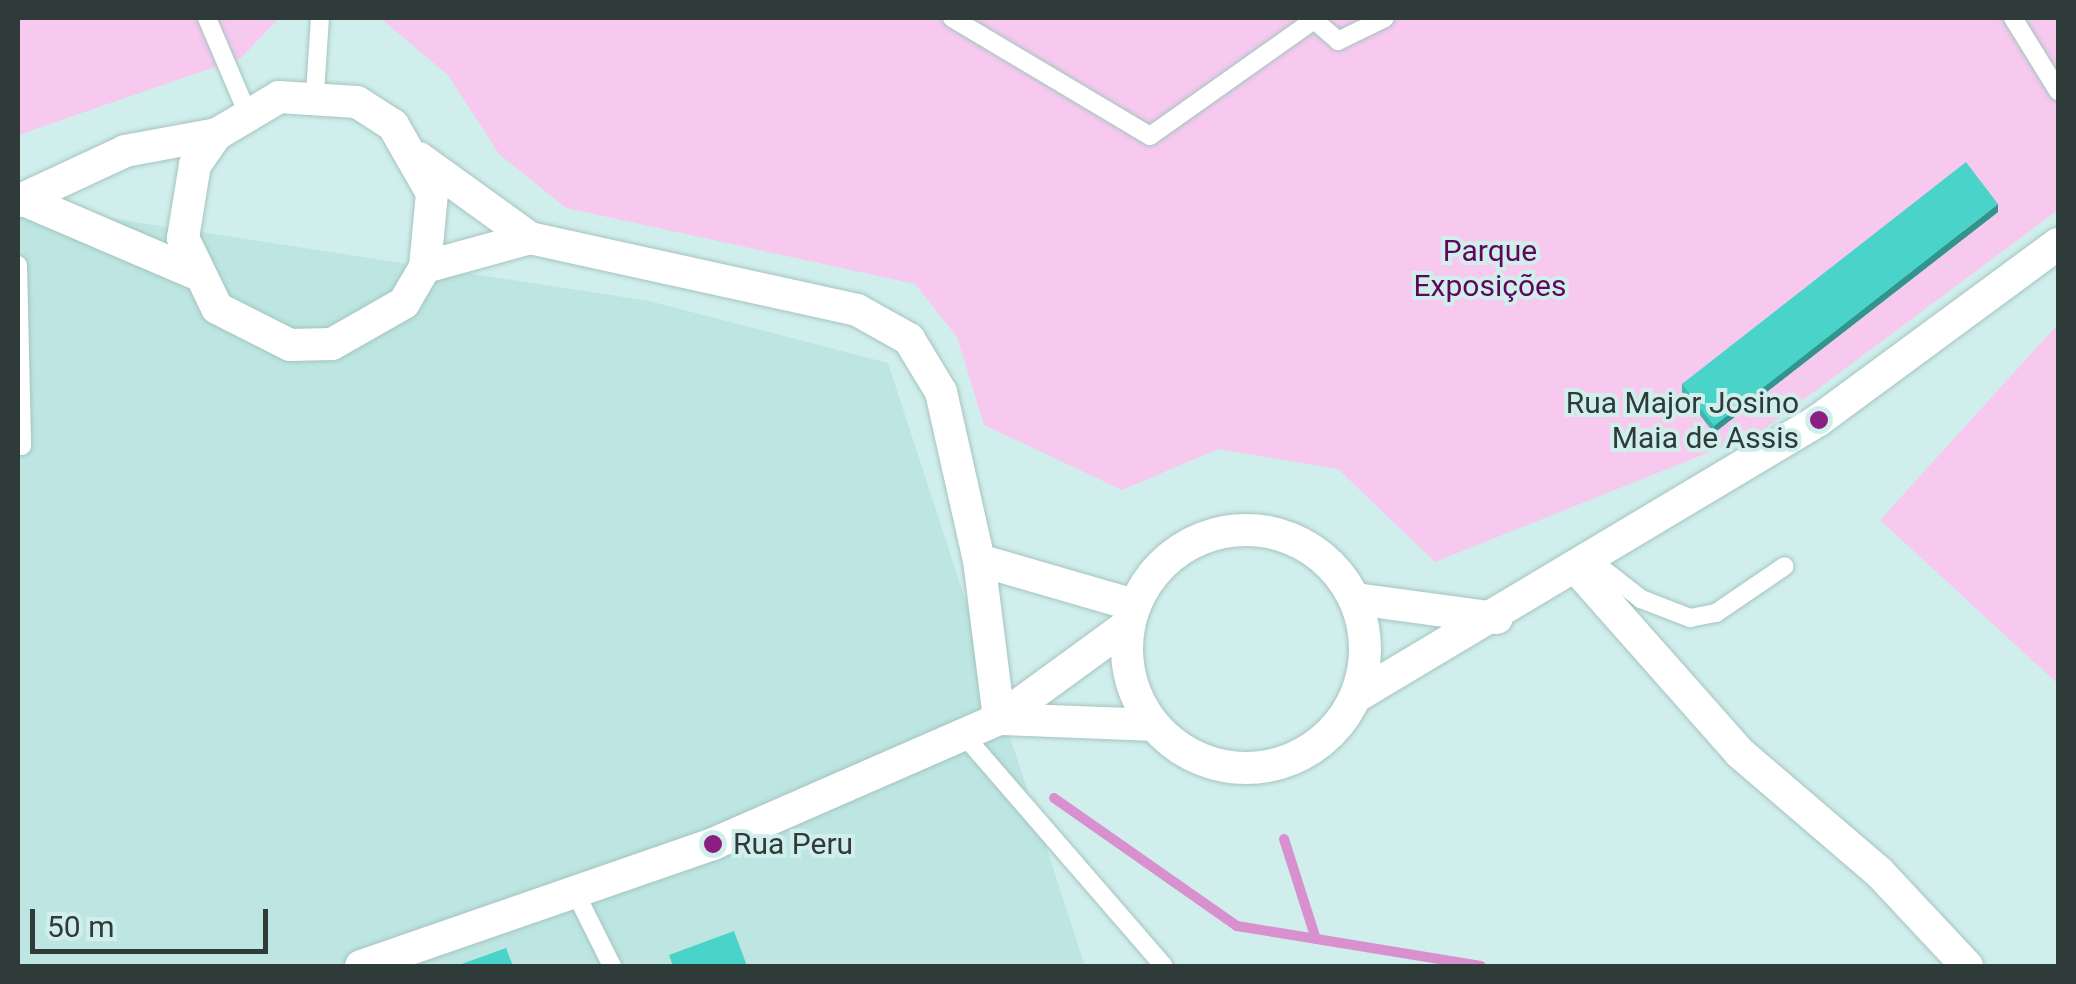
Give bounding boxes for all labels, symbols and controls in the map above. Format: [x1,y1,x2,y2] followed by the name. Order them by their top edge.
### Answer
[1414,233,1566,304] park label: Parque Exposições
[1566,385,1799,456] place label: Rua Major Josino Maia de Assis
[1808,409,1830,431] marker: Rua Major Josino Maia de Assis
[733,826,853,862] place label: Rua Peru
[702,833,724,855] marker: Rua Peru
[35,889,272,951] scale bar
[47,909,114,944] text: 50 m

